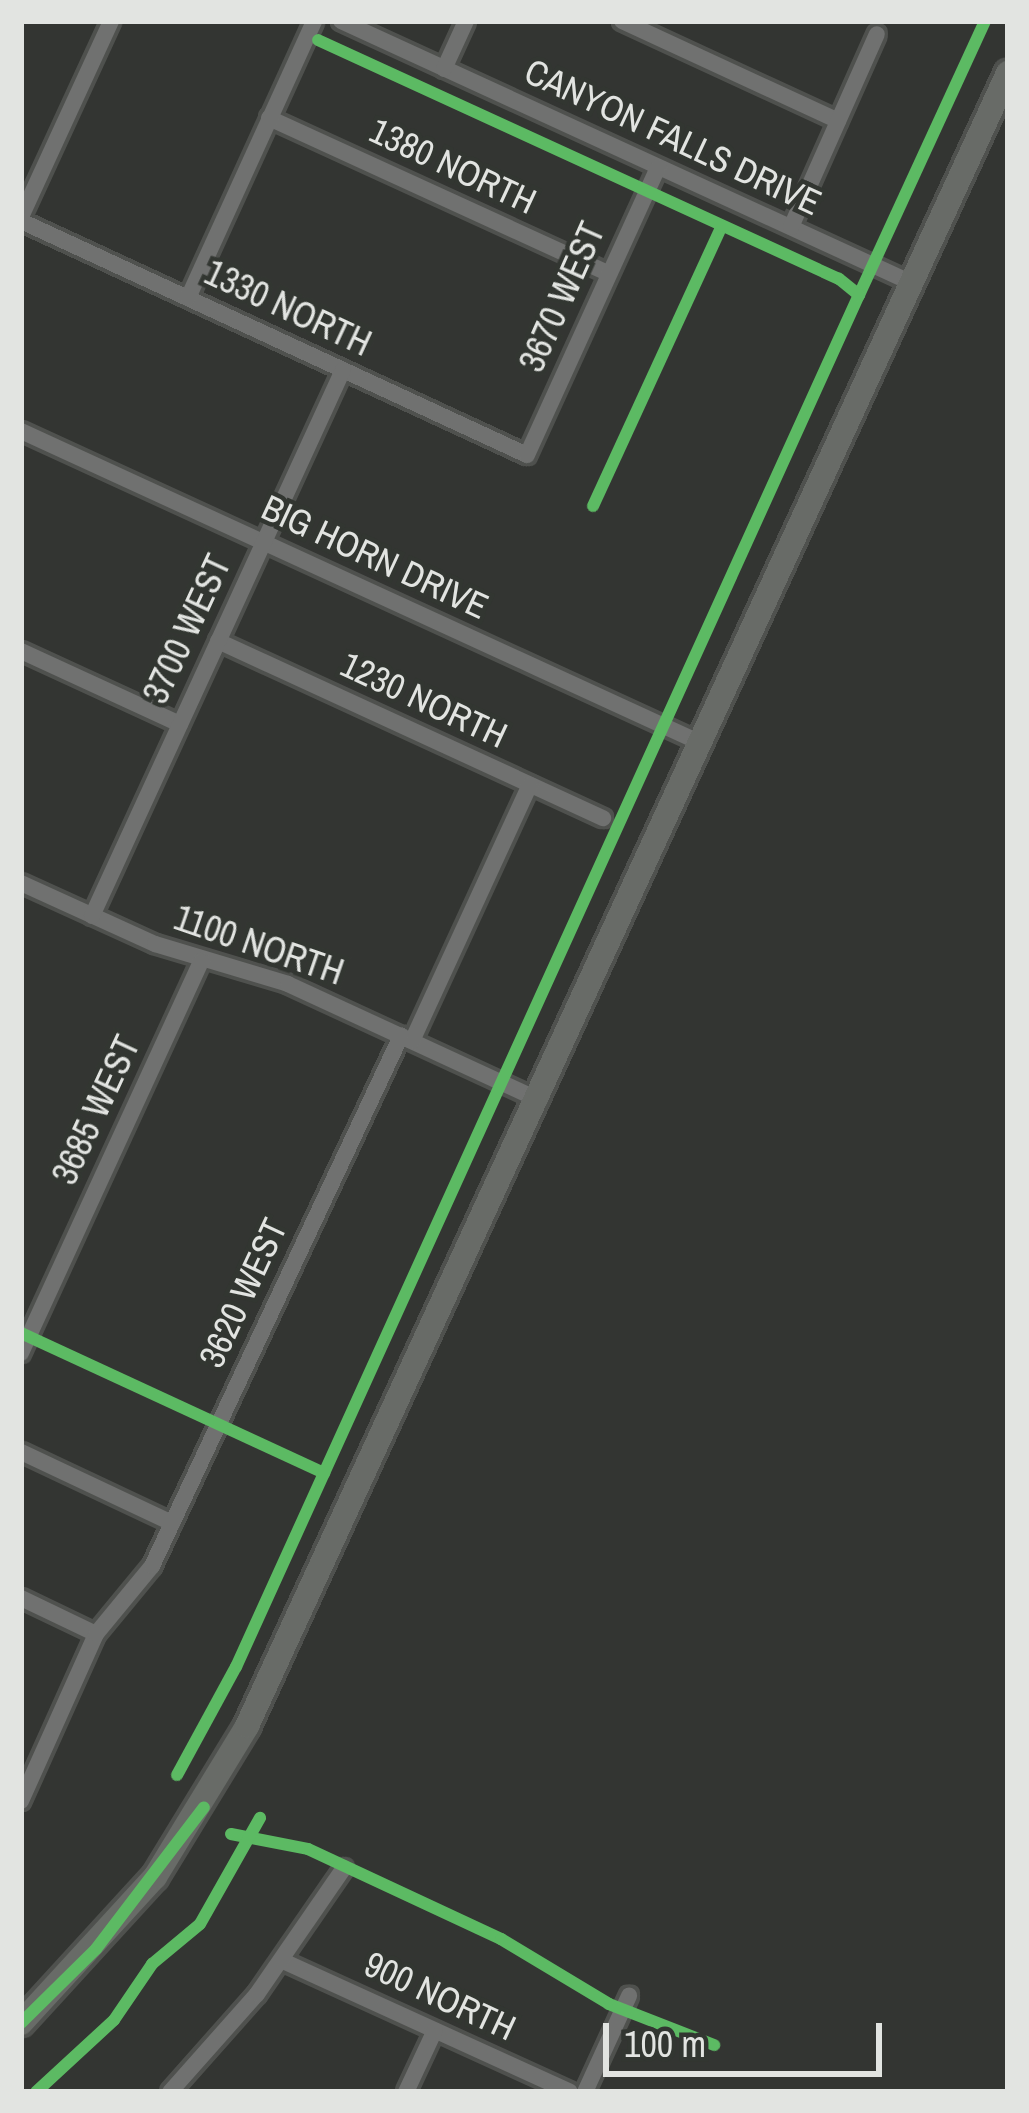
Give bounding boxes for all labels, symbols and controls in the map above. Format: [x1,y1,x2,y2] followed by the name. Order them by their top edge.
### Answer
[518,49,828,225] street label: CANYON FALLS DRIVE
[363,109,543,223] street label: 1380 NORTH
[510,216,614,378] street label: 3670 WEST
[198,251,378,365] street label: 1330 NORTH
[255,486,495,628] street label: BIG HORN DRIVE
[134,548,240,710] street label: 3700 WEST
[334,643,514,757] street label: 1230 NORTH
[169,896,349,994] street label: 1100 NORTH
[43,1029,149,1191] street label: 3685 WEST
[190,1212,296,1374] street label: 3620 WEST
[358,1942,522,2050] street label: 900 NORTH
[609,1999,888,2073] scale bar
[624,2020,706,2068] text: 100 m

